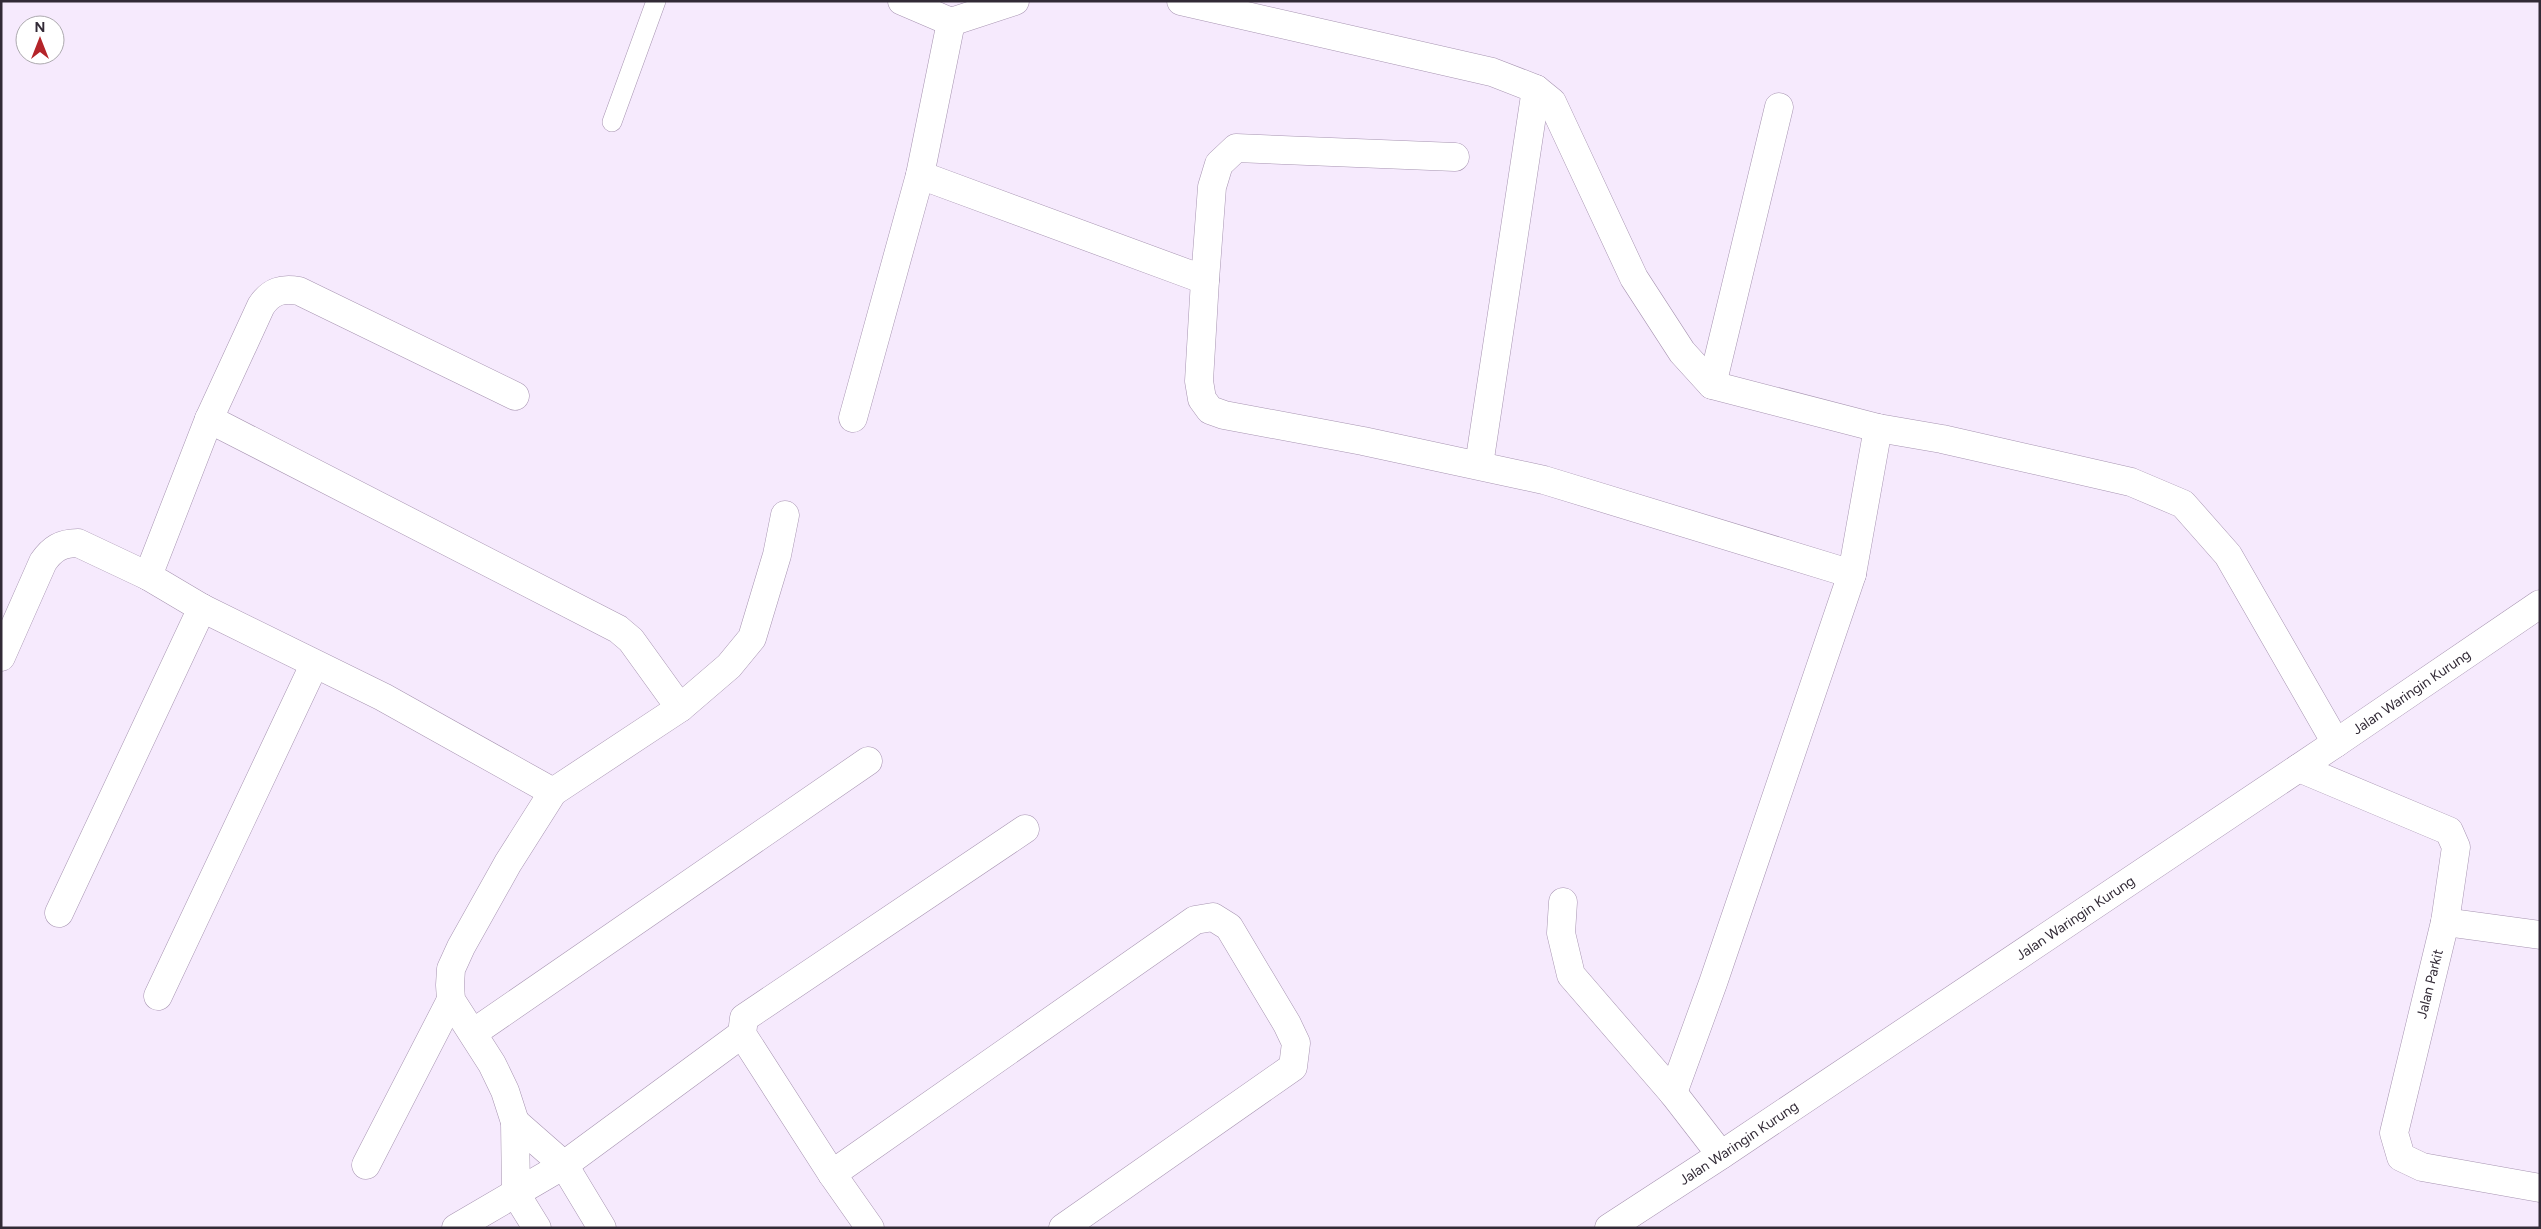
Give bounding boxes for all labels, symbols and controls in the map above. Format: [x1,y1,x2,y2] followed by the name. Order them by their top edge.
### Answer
[15,15,65,65] north arrow
[35,19,45,36] text: N
[2349,645,2474,738] street label: Jalan Waringin Kurung
[2013,872,2138,964] street label: Jalan Waringin Kurung
[2413,947,2447,1021] street label: Jalan Parkit
[1676,1097,1801,1189] street label: Jalan Waringin Kurung

